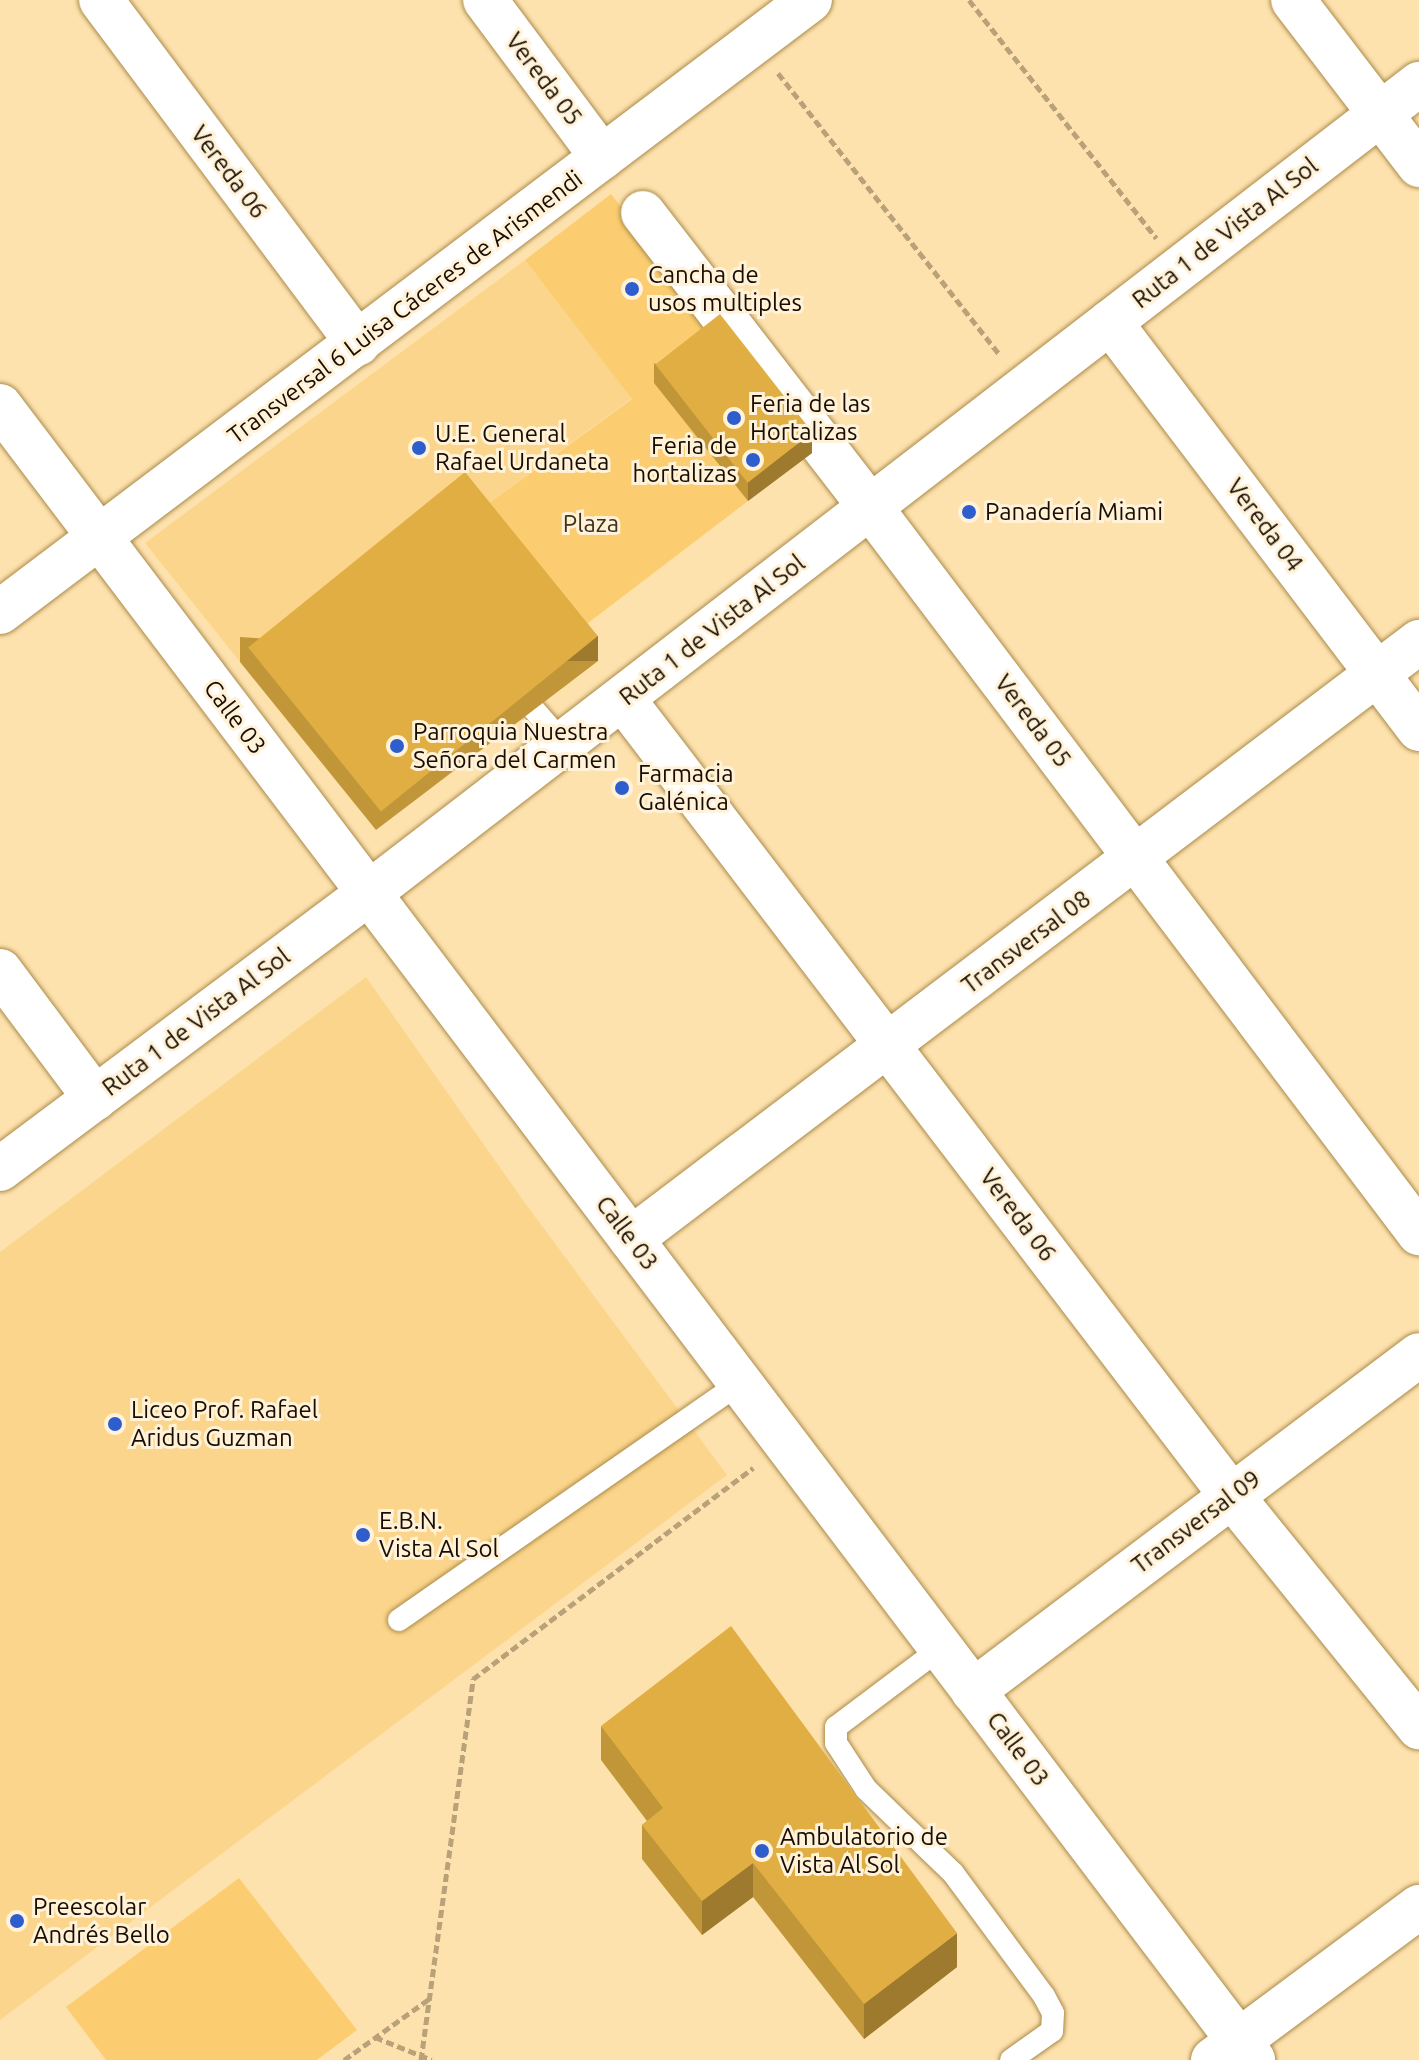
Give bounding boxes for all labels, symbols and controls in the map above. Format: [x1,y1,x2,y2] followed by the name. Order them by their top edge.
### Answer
[500,27,588,131] street label: Vereda 05
[185,120,273,224] street label: Vereda 06
[1127,152,1323,314] street label: Ruta 1 de Vista Al Sol
[222,164,588,450] street label: Transversal 6 Luisa Cáceres de Arismendi
[648,261,802,317] place label: Cancha de usos multiples
[623,280,641,298] marker: Cancha de usos multiples
[750,390,870,446] place label: Feria de las Hortalizas
[725,409,743,427] marker: Feria de las Hortalizas
[435,420,609,476] place label: U.E. General Rafael Urdaneta
[633,432,737,488] place label: Feria de hortalizas
[410,439,428,457] marker: U.E. General Rafael Urdaneta
[744,451,762,469] marker: Feria de hortalizas
[1221,473,1309,577] street label: Vereda 04
[985,498,1163,526] place label: Panadería Miami
[960,503,978,521] marker: Panadería Miami
[563,510,619,538] park label: Plaza
[614,549,810,711] street label: Ruta 1 de Vista Al Sol
[989,669,1077,773] street label: Vereda 05
[198,674,272,760] street label: Calle 03
[413,718,616,774] place label: Parroquia Nuestra Señora del Carmen
[388,737,406,755] marker: Parroquia Nuestra Señora del Carmen
[638,760,734,816] place label: Farmacia Galénica
[613,779,631,797] marker: Farmacia Galénica
[956,884,1096,1000] street label: Transversal 08
[97,942,295,1102] street label: Ruta 1 de Vista Al Sol
[974,1163,1062,1267] street label: Vereda 06
[590,1190,664,1276] street label: Calle 03
[131,1396,318,1452] place label: Liceo Prof. Rafael Aridus Guzman
[106,1415,124,1433] marker: Liceo Prof. Rafael Aridus Guzman
[1126,1464,1266,1580] street label: Transversal 09
[379,1507,499,1563] place label: E.B.N. Vista Al Sol
[354,1526,372,1544] marker: E.B.N. Vista Al Sol
[981,1706,1055,1792] street label: Calle 03
[780,1823,948,1879] place label: Ambulatorio de Vista Al Sol
[751,1840,773,1862] marker: Ambulatorio de Vista Al Sol
[33,1893,170,1949] place label: Preescolar Andrés Bello
[8,1912,26,1930] marker: Preescolar Andrés Bello

